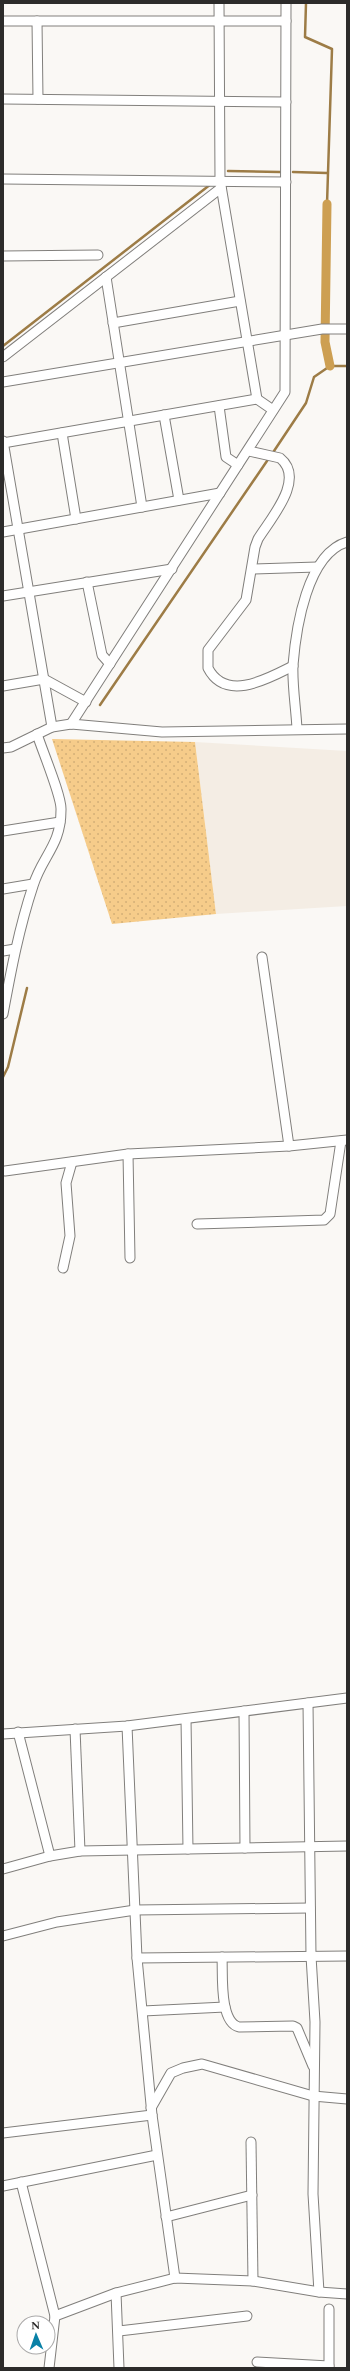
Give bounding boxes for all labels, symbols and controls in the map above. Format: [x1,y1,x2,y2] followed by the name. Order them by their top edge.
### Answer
[16,2315,56,2355] north arrow
[31,2317,40,2334] text: N

